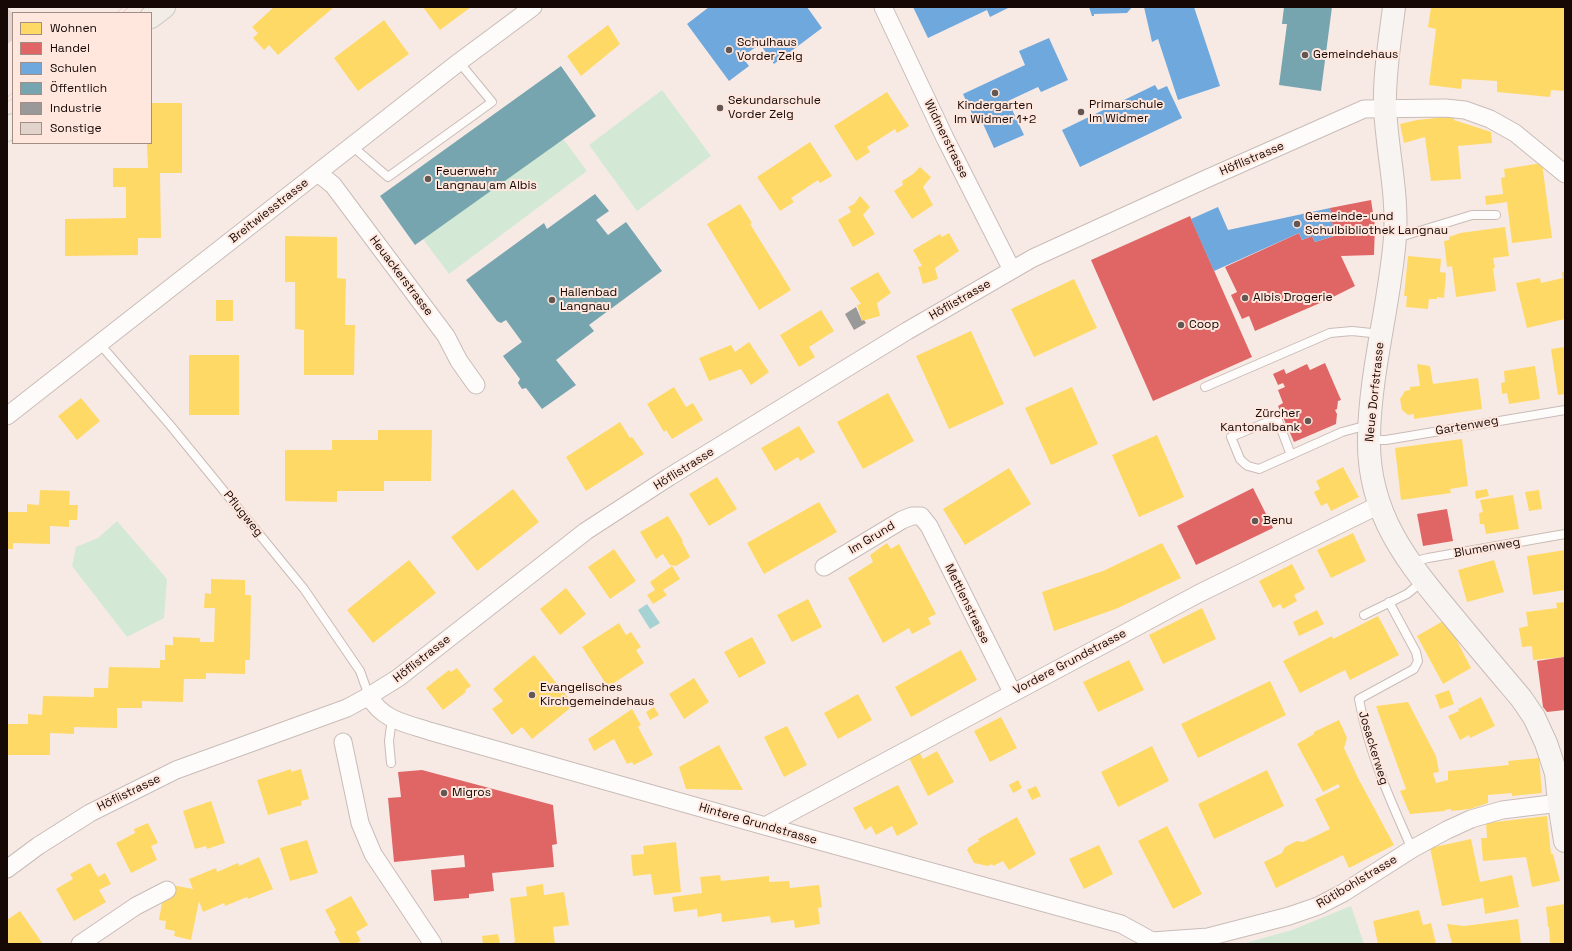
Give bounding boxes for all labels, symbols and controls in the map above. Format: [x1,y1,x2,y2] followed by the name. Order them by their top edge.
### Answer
[12,12,152,144] legend
[50,20,97,36] text: Wohnen
[737,36,803,64] place label: Schulhaus Vorder Zelg
[50,40,90,56] text: Handel
[724,45,734,55] marker: Schulhaus Vorder Zelg
[1313,48,1398,62] place label: Gemeindehaus
[1300,50,1310,60] marker: Gemeindehaus
[50,60,97,76] text: Schulen
[50,80,107,96] text: Öffentlich
[990,88,1000,98] marker: Kindergarten Im Widmer 1+2
[728,94,821,122] place label: Sekundarschule Vorder Zelg
[921,97,971,181] street label: Widmerstrasse
[1089,98,1163,126] place label: Primarschule Im Widmer
[954,99,1036,127] place label: Kindergarten Im Widmer 1+2
[50,100,102,116] text: Industrie
[715,103,725,113] marker: Sekundarschule Vorder Zelg
[1076,107,1086,117] marker: Primarschule Im Widmer
[50,120,102,136] text: Sonstige
[1218,139,1286,179] street label: Höflistrasse
[436,165,537,193] place label: Feuerwehr Langnau am Albis
[423,174,433,184] marker: Feuerwehr Langnau am Albis
[227,176,311,246] street label: Breitwiesstrasse
[1305,210,1448,238] place label: Gemeinde- und Schulbibliothek Langnau
[1292,219,1302,229] marker: Gemeinde- und Schulbibliothek Langnau
[366,233,436,319] street label: Heuackerstrasse
[927,277,993,323] street label: Höflistrasse
[560,286,617,314] place label: Hallenbad Langnau
[1253,291,1333,305] place label: Albis Drogerie
[1240,293,1250,303] marker: Albis Drogerie
[547,295,557,305] marker: Hallenbad Langnau
[1189,318,1219,332] place label: Coop
[1176,320,1186,330] marker: Coop
[1363,341,1387,443] street label: Neue Dorfstrasse
[1220,407,1300,435] place label: Zürcher Kantonalbank
[1435,413,1499,439] street label: Gartenweg
[1303,416,1313,426] marker: Zürcher Kantonalbank
[651,445,717,493] street label: Höflistrasse
[220,488,266,540] street label: Pflugweg
[1263,514,1293,528] place label: Benu
[1250,516,1260,526] marker: Benu
[846,519,898,557] street label: Im Grund
[1453,535,1521,561] street label: Blumenweg
[941,562,993,646] street label: Mettlenstrasse
[1011,626,1129,698] street label: Vordere Grundstrasse
[391,632,453,686] street label: Höflistrasse
[540,681,654,709] place label: Evangelisches Kirchgemeindehaus
[527,690,537,700] marker: Evangelisches Kirchgemeindehaus
[1355,709,1391,787] street label: Josackerweg
[95,771,163,815] street label: Höflistrasse
[452,786,491,800] place label: Migros
[439,788,449,798] marker: Migros
[697,800,819,848] street label: Hintere Grundstrasse
[1314,852,1400,912] street label: Rütibohlstrasse

